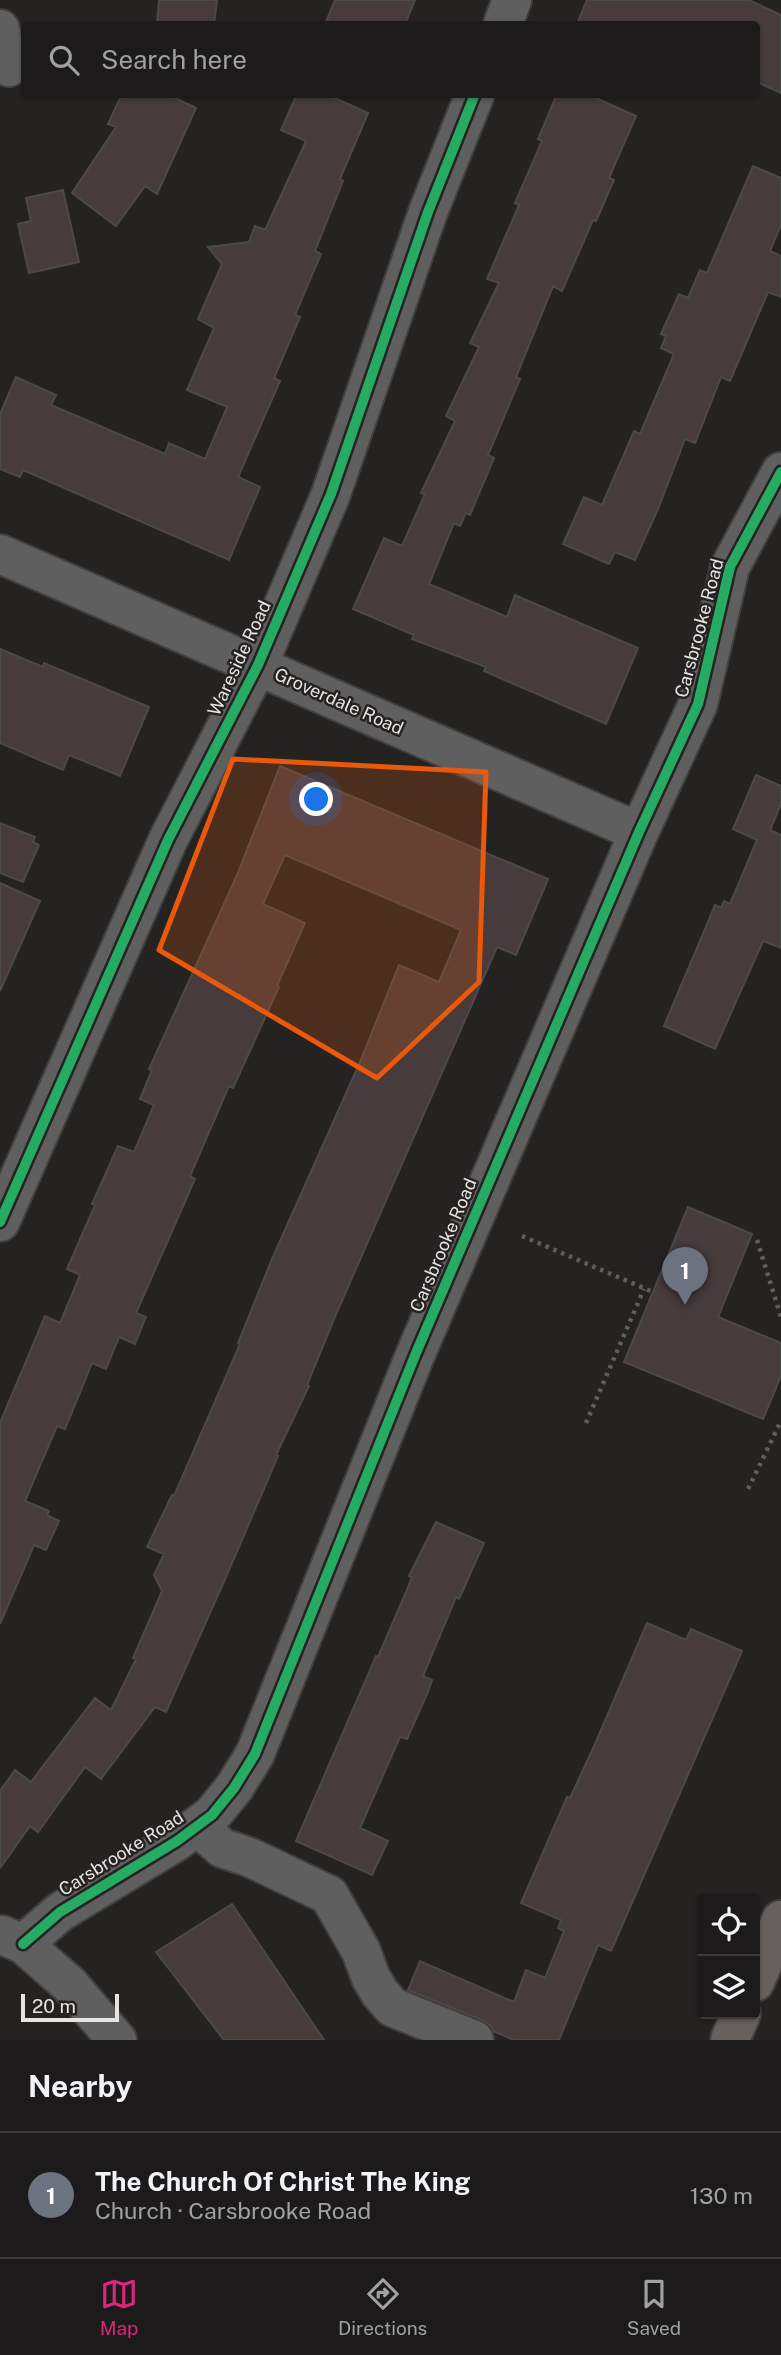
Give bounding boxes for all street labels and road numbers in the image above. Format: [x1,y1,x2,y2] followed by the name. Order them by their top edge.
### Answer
[670,556,728,700] street label: Carsbrooke Road
[203,597,275,719] street label: Wareside Road
[271,663,407,739] street label: Groverdale Road
[405,1175,481,1315] street label: Carsbrooke Road
[55,1806,187,1900] street label: Carsbrooke Road

